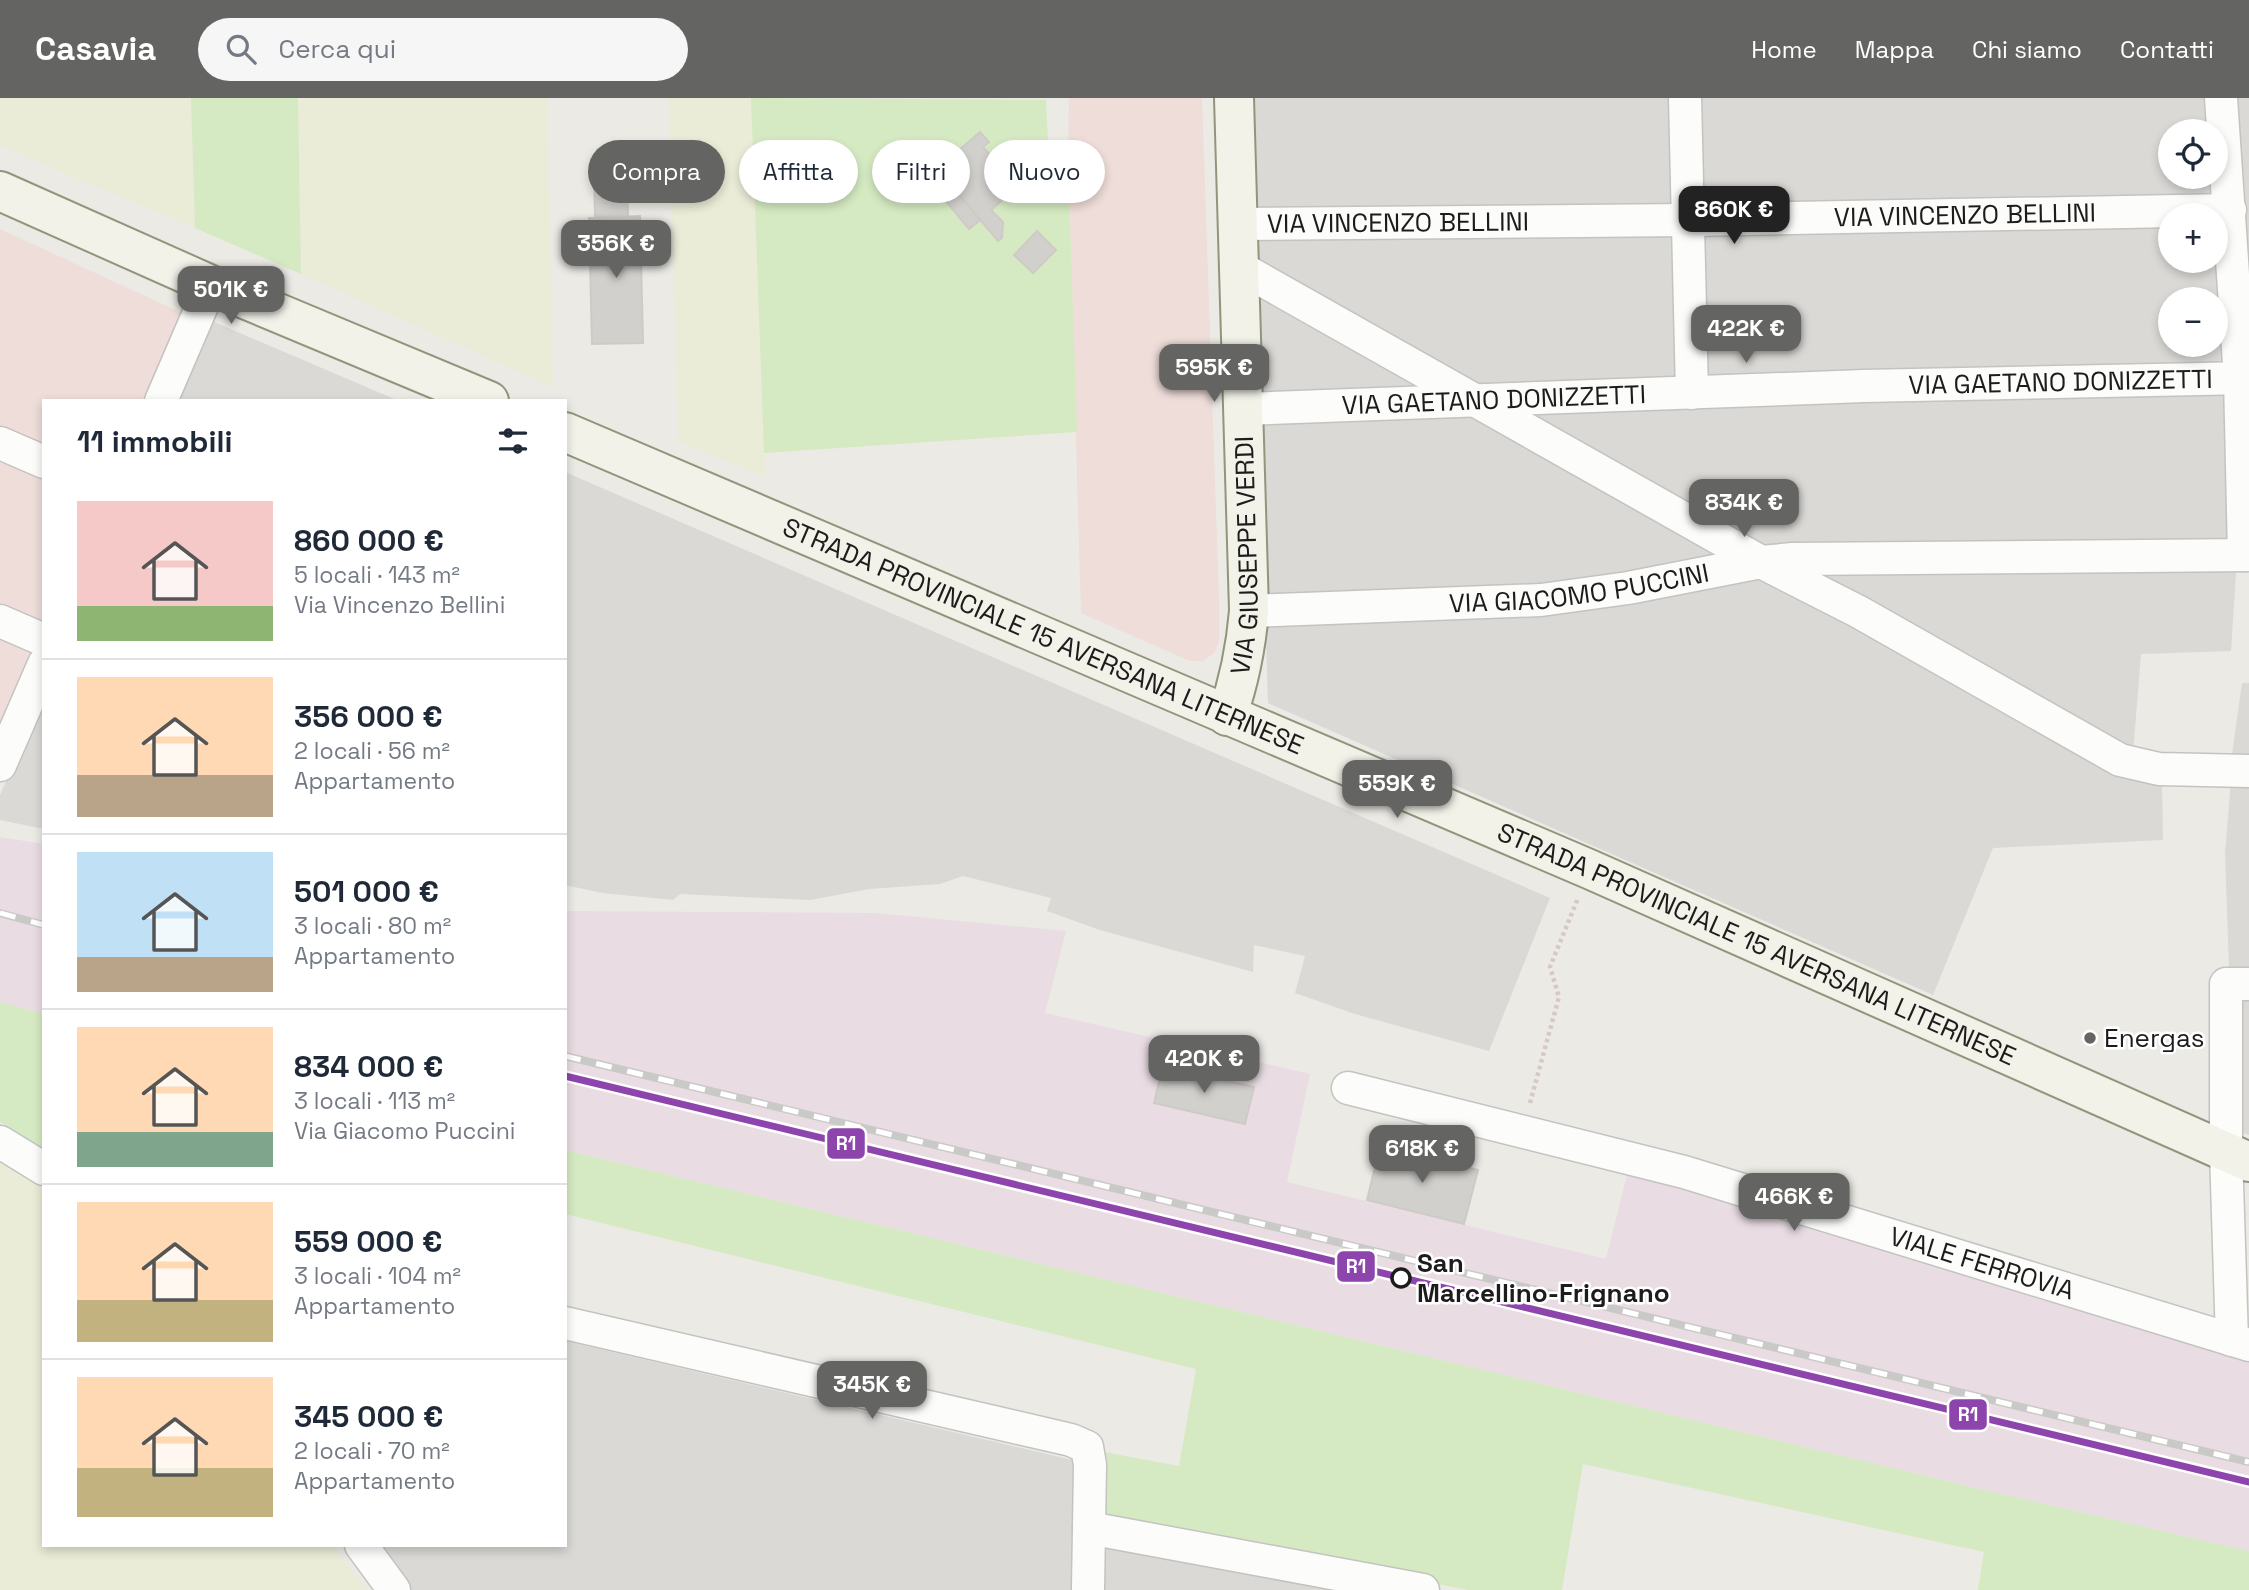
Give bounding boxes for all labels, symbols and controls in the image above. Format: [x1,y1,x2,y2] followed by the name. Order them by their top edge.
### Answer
[198,18,688,81] search box
[35,28,156,70] text: Casavia
[222,30,260,68] icon: search
[278,32,396,66] text: Cerca qui
[1751,34,1817,65] text: Home
[1855,34,1934,65] text: Mappa
[1972,34,2082,65] text: Chi siamo
[2120,34,2214,65] text: Contatti
[2158,119,2228,357] map controls
[2158,119,2228,189] button: locate
[588,140,725,203] chip: Compra
[739,140,858,203] chip: Affitta
[872,140,970,203] chip: Filtri
[984,140,1105,203] chip: Nuovo
[1677,186,1791,246] pin: 860K €
[1695,194,1773,224] text: 860K €
[1834,195,2096,234] street label: VIA VINCENZO BELLINI
[2158,203,2228,273] button: +
[1267,204,1529,241] street label: VIA VINCENZO BELLINI
[559,220,673,280] pin: 356K €
[577,228,655,258] text: 356K €
[174,266,288,326] pin: 501K €
[194,274,268,304] text: 501K €
[2158,287,2228,357] button: −
[1689,306,1803,365] pin: 422K €
[1707,313,1785,343] text: 422K €
[1157,344,1271,404] pin: 595K €
[1175,352,1253,382] text: 595K €
[1908,362,2213,402] street label: VIA GAETANO DONIZZETTI
[1341,377,1647,422] street label: VIA GAETANO DONIZZETTI
[77,422,232,461] text: 11 immobili
[494,422,532,460] icon: filters
[1223,435,1266,678] street label: VIA GIUSEPPE VERDI
[1687,480,1801,539] pin: 834K €
[1705,487,1783,517] text: 834K €
[778,510,1309,762] street label: STRADA PROVINCIALE 15 AVERSANA LITERNESE
[294,521,444,560] text: 860 000 €
[133,529,217,613] icon: home
[1448,556,1712,620] street label: VIA GIACOMO PUCCINI
[294,560,460,590] text: 5 locali · 143 m²
[294,590,505,620] text: Via Vincenzo Bellini
[294,697,443,736] text: 356 000 €
[133,705,217,789] icon: home
[294,736,450,766] text: 2 locali · 56 m²
[1340,760,1454,820] pin: 559K €
[294,766,455,796] text: Appartamento
[1358,768,1436,798] text: 559K €
[1492,815,2021,1073] street label: STRADA PROVINCIALE 15 AVERSANA LITERNESE
[294,872,439,911] text: 501 000 €
[133,880,217,964] icon: home
[294,911,451,941] text: 3 locali · 80 m²
[294,941,455,971] text: Appartamento
[2104,1021,2205,1055] place label: Energas
[2082,1030,2098,1046] marker: Energas
[1147,1035,1261,1095] pin: 420K €
[1164,1043,1244,1073] text: 420K €
[294,1047,443,1086] text: 834 000 €
[133,1055,217,1139] icon: home
[294,1086,455,1116] text: 3 locali · 113 m²
[294,1116,515,1146] text: Via Giacomo Puccini
[1365,1126,1479,1185] pin: 618K €
[826,1127,866,1160] line badge: R1
[836,1131,856,1156] text: R1
[1385,1133,1459,1163] text: 618K €
[1737,1174,1851,1233] pin: 466K €
[1755,1181,1833,1211] text: 466K €
[1885,1219,2079,1308] street label: VIALE FERROVIA
[294,1222,442,1261] text: 559 000 €
[133,1230,217,1314] icon: home
[1417,1246,1670,1310] place label: San Marcellino-Frignano
[1336,1250,1376,1283] line badge: R1
[1346,1254,1366,1279] text: R1
[294,1261,461,1291] text: 3 locali · 104 m²
[1391,1268,1411,1288] marker: San Marcellino-Frignano
[294,1291,455,1321] text: Appartamento
[815,1362,929,1421] pin: 345K €
[833,1369,911,1399] text: 345K €
[294,1397,443,1436] text: 345 000 €
[1948,1398,1988,1431] line badge: R1
[1958,1402,1978,1427] text: R1
[133,1405,217,1489] icon: home
[294,1436,450,1466] text: 2 locali · 70 m²
[294,1466,455,1496] text: Appartamento

